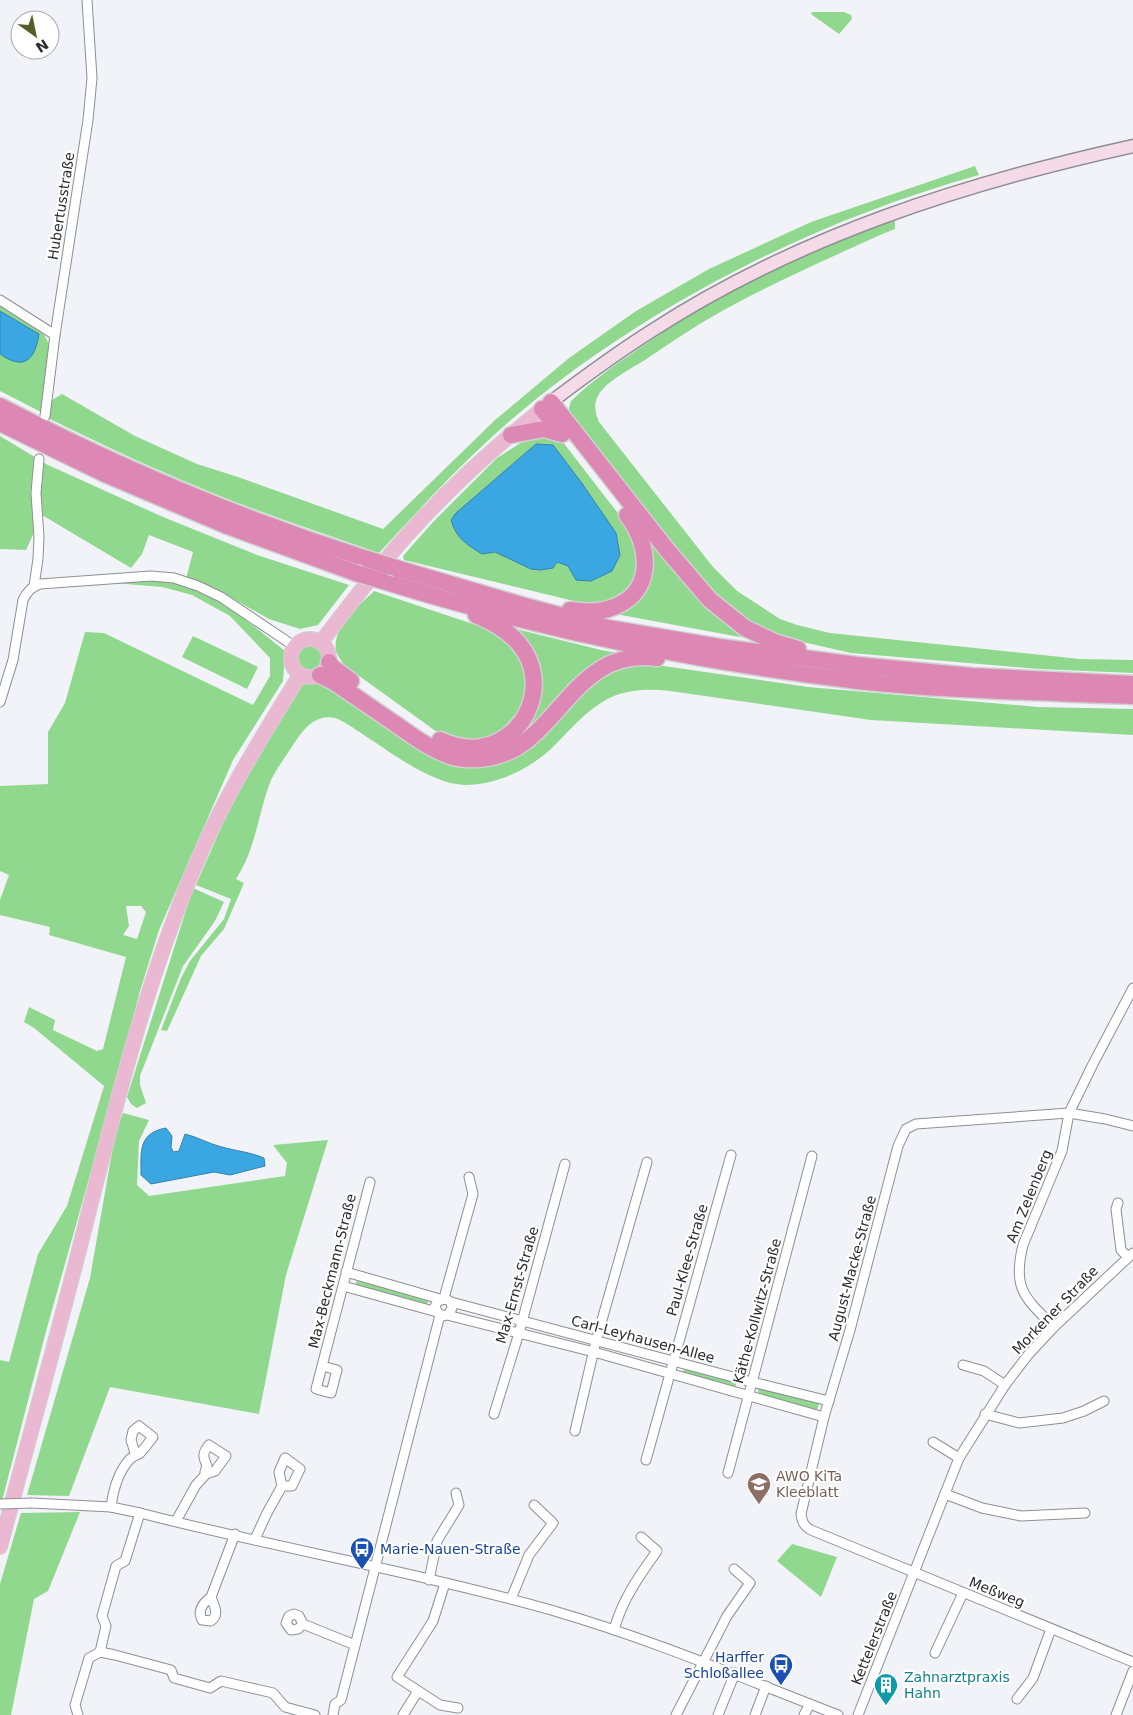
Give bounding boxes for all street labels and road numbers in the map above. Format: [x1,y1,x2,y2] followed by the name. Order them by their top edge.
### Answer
[45,151,77,261] street label: Hubertusstraße
[1003,1147,1055,1245] street label: Am Zelenberg
[305,1192,359,1350] street label: Max-Beckmann-Straße
[825,1194,879,1342] street label: August-Macke-Straße
[663,1202,711,1318] street label: Paul-Klee-Straße
[493,1225,541,1345] street label: Max-Ernst-Straße
[730,1237,784,1385] street label: Käthe-Kollwitz-Straße
[1009,1263,1101,1357] street label: Morkener Straße
[569,1312,717,1366] street label: Carl-Leyhausen-Allee
[967,1574,1027,1610] street label: Meßweg
[848,1589,900,1687] street label: Kettelerstraße

